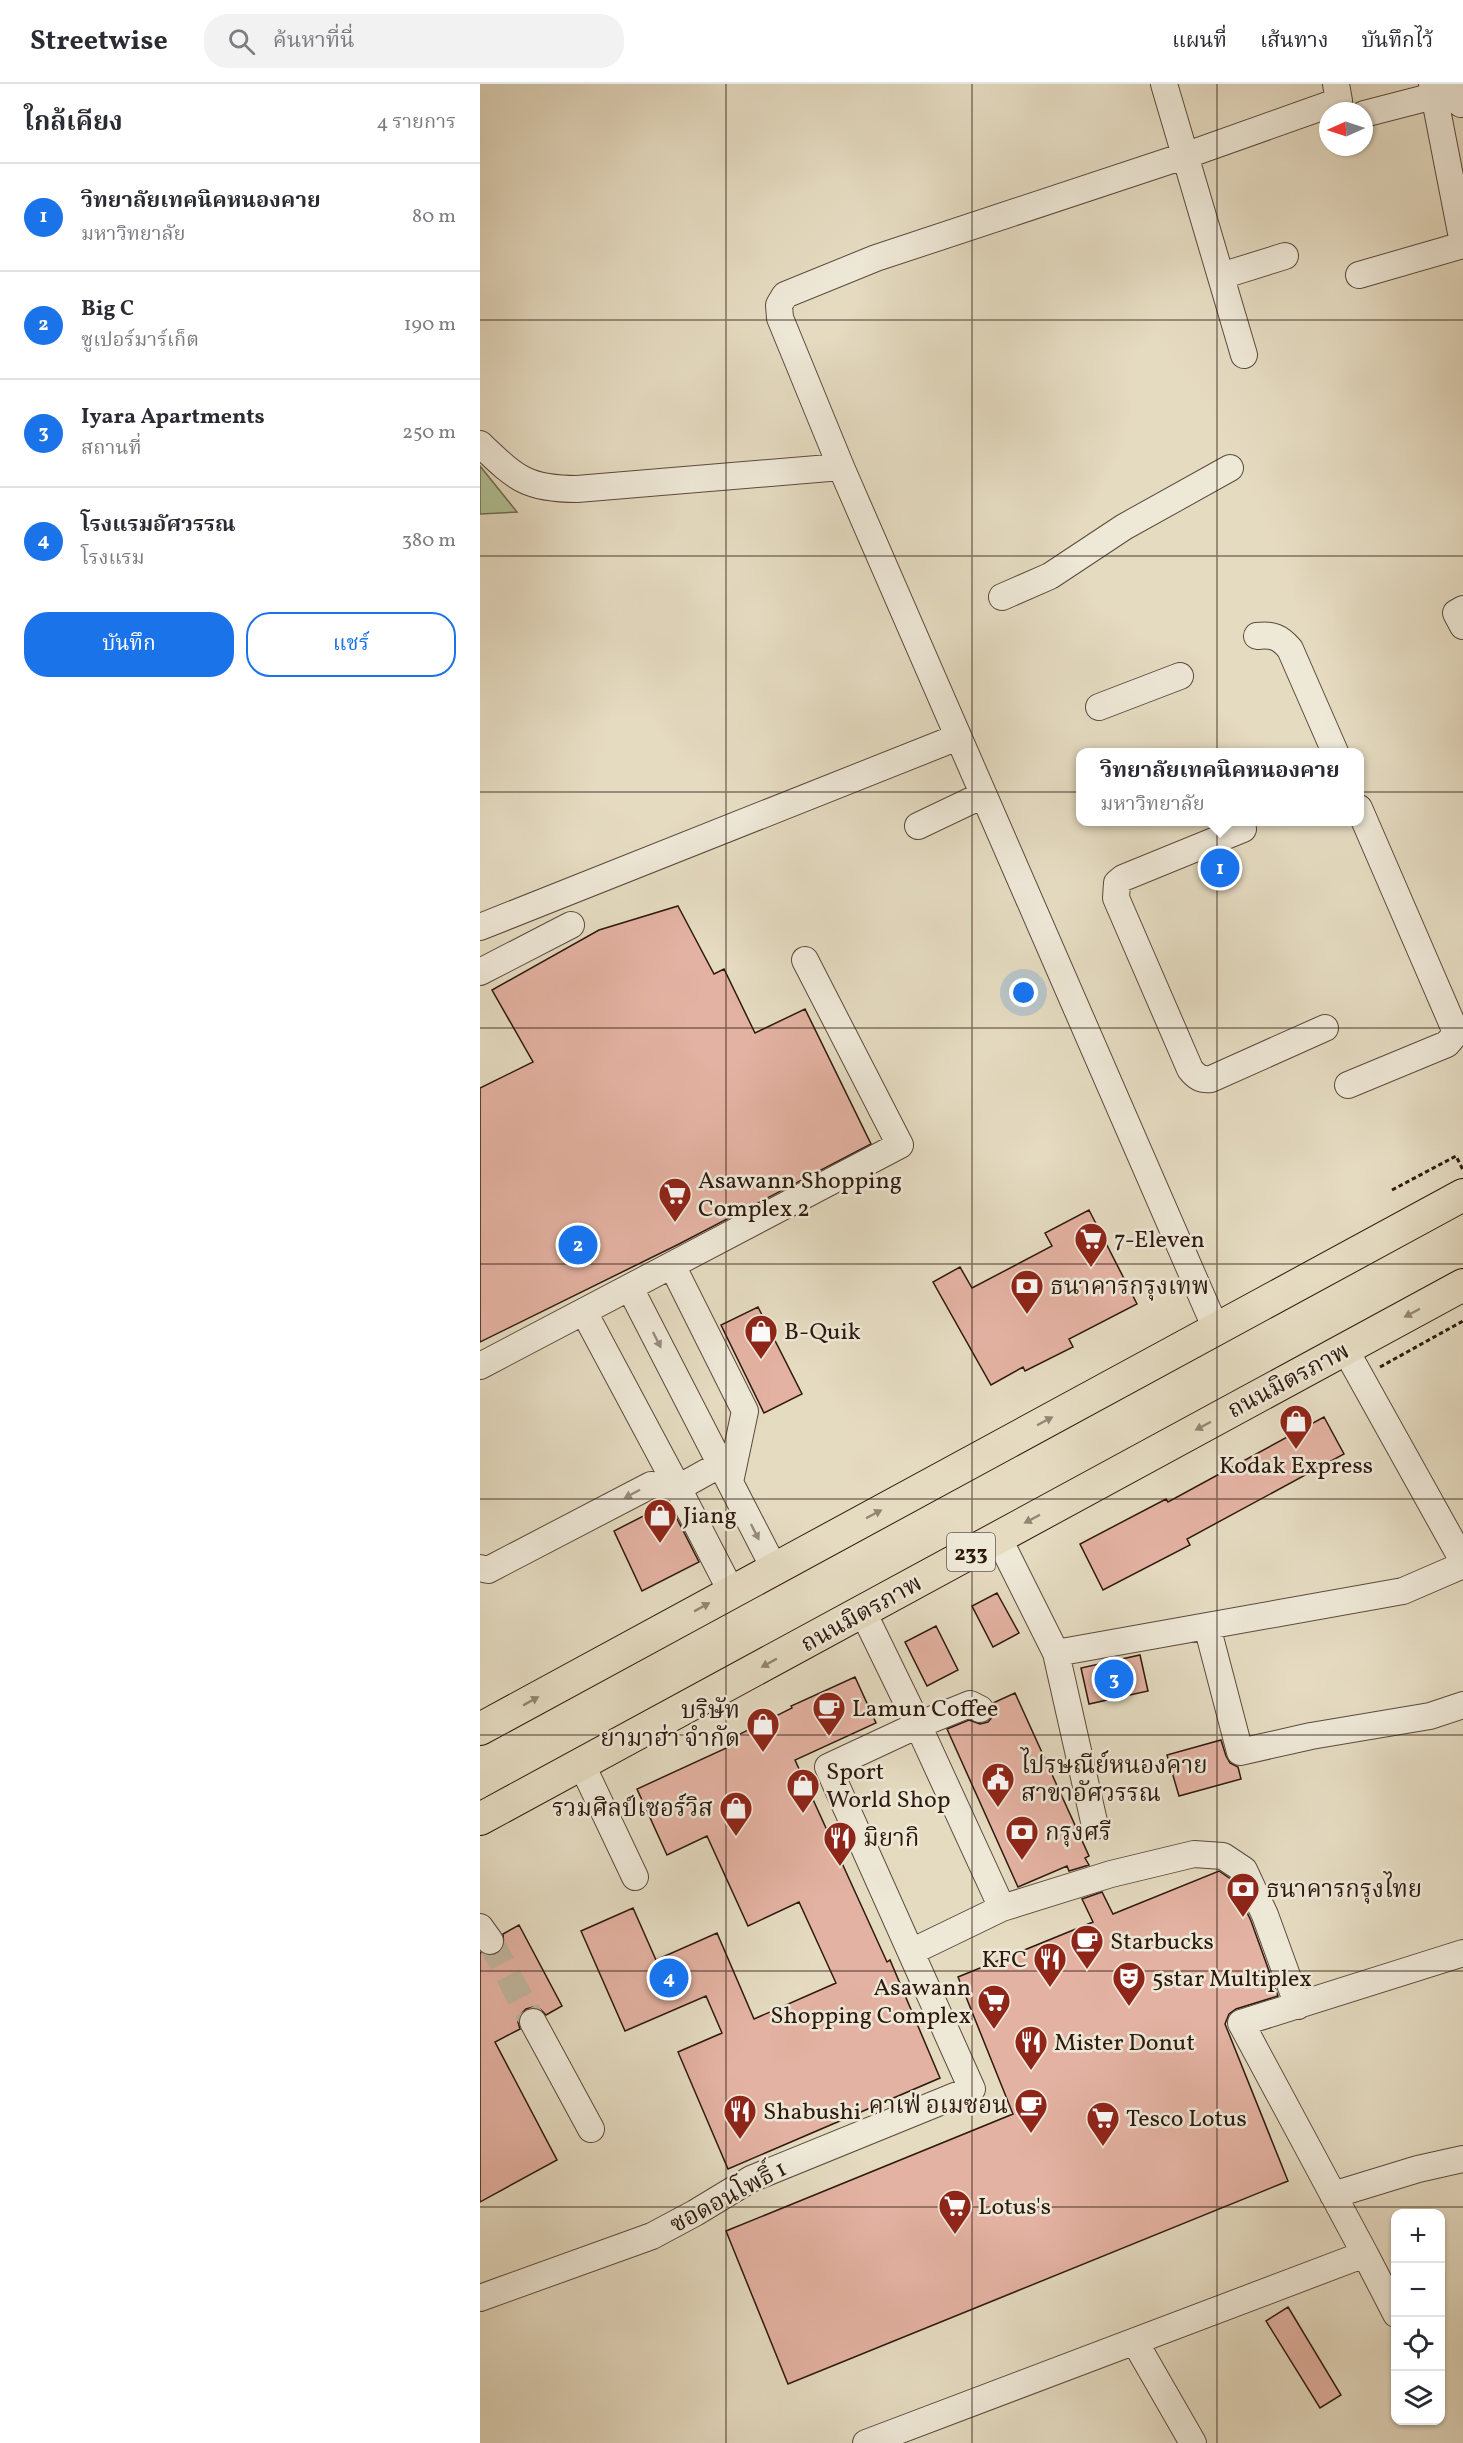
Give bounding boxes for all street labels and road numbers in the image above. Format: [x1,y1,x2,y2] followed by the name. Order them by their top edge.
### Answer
[1222,1335,1356,1428] street label: ถนนมิตรภาพ
[947,1533,995,1571] road number: 233
[795,1567,929,1662] street label: ถนนมิตรภาพ
[663,2150,793,2243] street label: ซอดอนโพธิ์ 1

